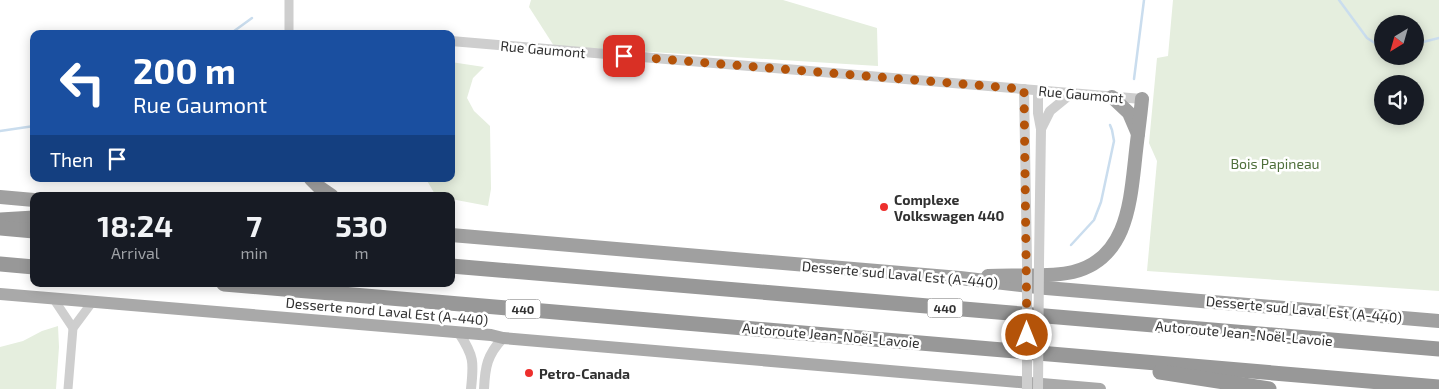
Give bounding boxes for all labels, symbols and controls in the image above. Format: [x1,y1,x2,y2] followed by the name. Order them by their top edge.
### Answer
[1374,15,1424,65] north arrow
[1374,15,1424,125] map controls
[603,35,645,77] pin
[500,37,586,61] street label: Rue Gaumont
[610,42,638,70] icon: arrive
[133,49,236,91] text: 200 m
[50,50,115,115] icon: left
[1374,75,1424,125] button: sound
[1038,82,1124,106] street label: Rue Gaumont
[133,91,267,117] text: Rue Gaumont
[103,145,131,173] icon: arrive
[50,148,93,171] text: Then
[1230,155,1320,172] park label: Bois Papineau
[894,191,1005,224] place label: Complexe Volkswagen 440
[878,201,890,213] marker: Complexe Volkswagen 440
[97,207,173,243] text: 18:24
[246,207,262,243] text: 7
[335,207,388,243] text: 530
[111,243,160,262] text: Arrival
[241,243,268,262] text: min
[354,243,368,262] text: m
[801,257,999,291] street label: Desserte sud Laval Est (A-440)
[1205,292,1403,326] street label: Desserte sud Laval Est (A-440)
[285,294,489,328] street label: Desserte nord Laval Est (A-440)
[928,298,962,318] road number: 440
[506,300,540,318] road number: 440
[1000,308,1052,360] position arrow
[1155,317,1333,349] street label: Autoroute Jean-Noël-Lavoie
[742,319,920,351] street label: Autoroute Jean-Noël-Lavoie
[539,365,630,382] place label: Petro-Canada
[523,367,535,379] marker: Petro-Canada

